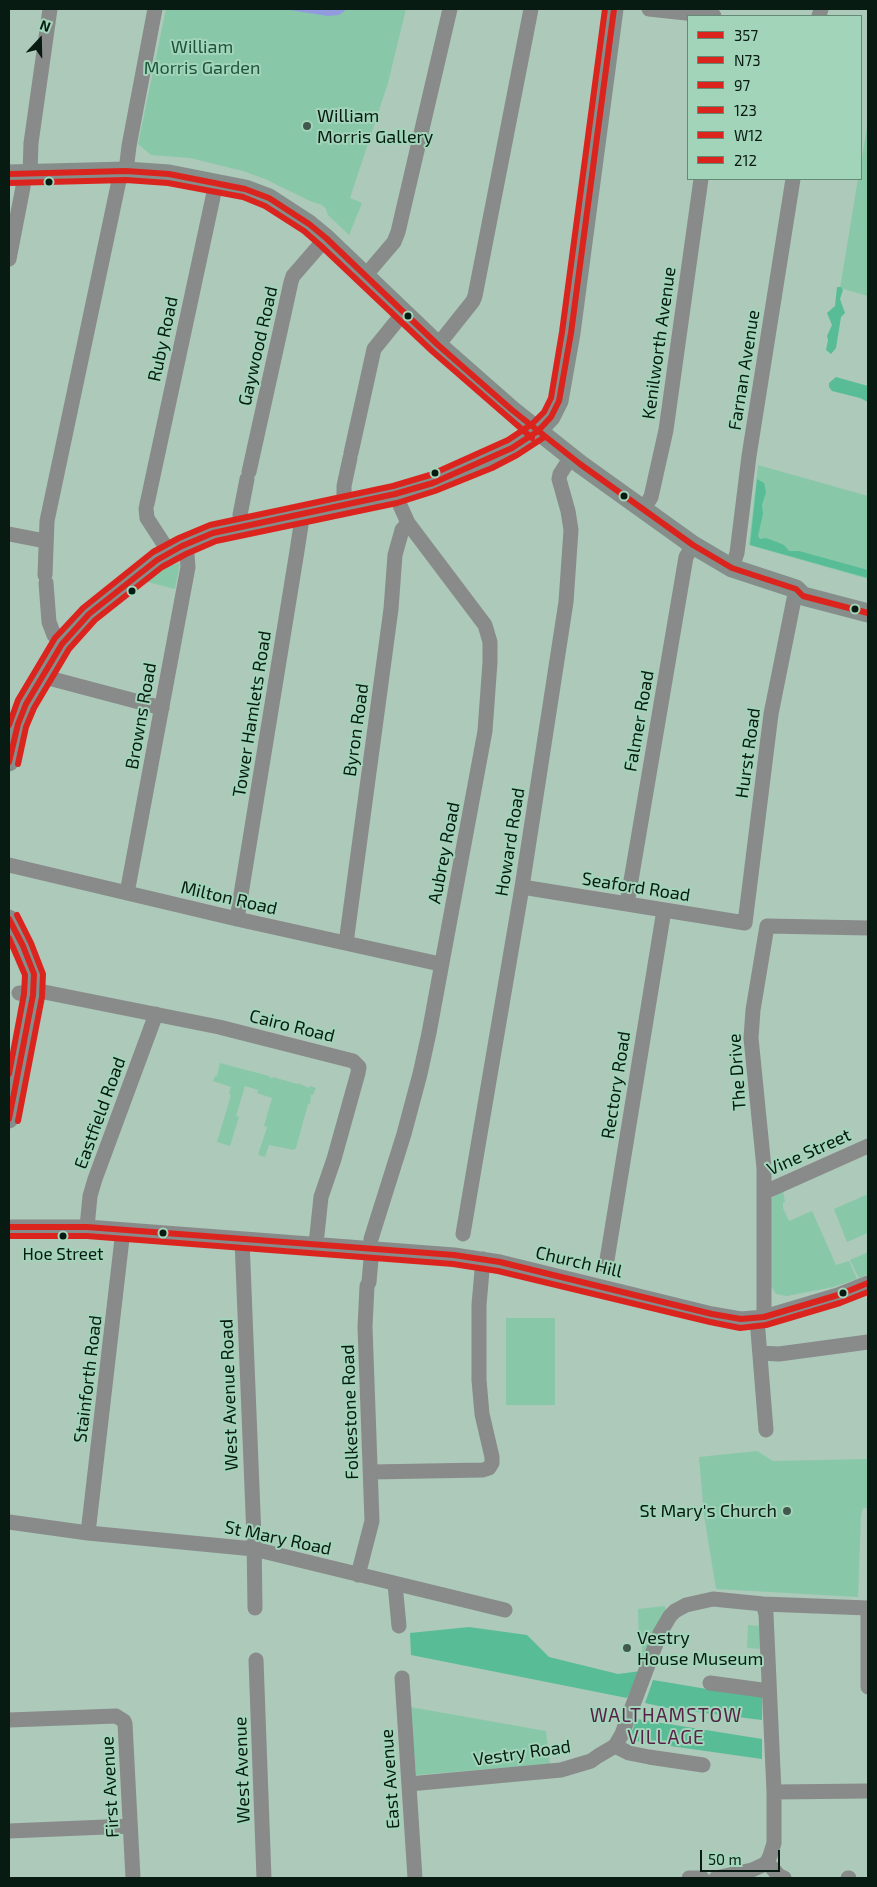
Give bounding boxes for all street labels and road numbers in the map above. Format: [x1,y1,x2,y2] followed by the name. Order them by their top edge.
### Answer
[638,265,680,421] street label: Kenilworth Avenue
[234,284,282,408] street label: Gaywood Road
[143,294,183,384] street label: Ruby Road
[724,308,764,432] street label: Farnan Avenue
[228,629,276,799] street label: Tower Hamlets Road
[121,661,161,771] street label: Browns Road
[619,669,659,773] street label: Falmer Road
[339,682,373,778] street label: Byron Road
[731,706,765,800] street label: Hurst Road
[491,786,529,898] street label: Howard Road
[424,800,464,906] street label: Aubrey Road
[580,868,692,906] street label: Seaford Road
[179,876,279,920] street label: Milton Road
[247,1005,337,1047] street label: Cairo Road
[597,1030,635,1140] street label: Rectory Road
[724,1033,750,1111] street label: The Drive
[70,1054,130,1172] street label: Eastfield Road
[764,1124,854,1180] street label: Vine Street
[533,1242,625,1282] street label: Church Hill
[69,1314,107,1444] street label: Stainforth Road
[216,1319,242,1471] street label: West Avenue Road
[337,1344,363,1480] street label: Folkestone Road
[223,1516,333,1560] street label: St Mary Road
[229,1716,255,1824] street label: West Avenue
[376,1728,404,1830] street label: East Avenue
[472,1735,572,1771] street label: Vestry Road
[97,1736,123,1838] street label: First Avenue

